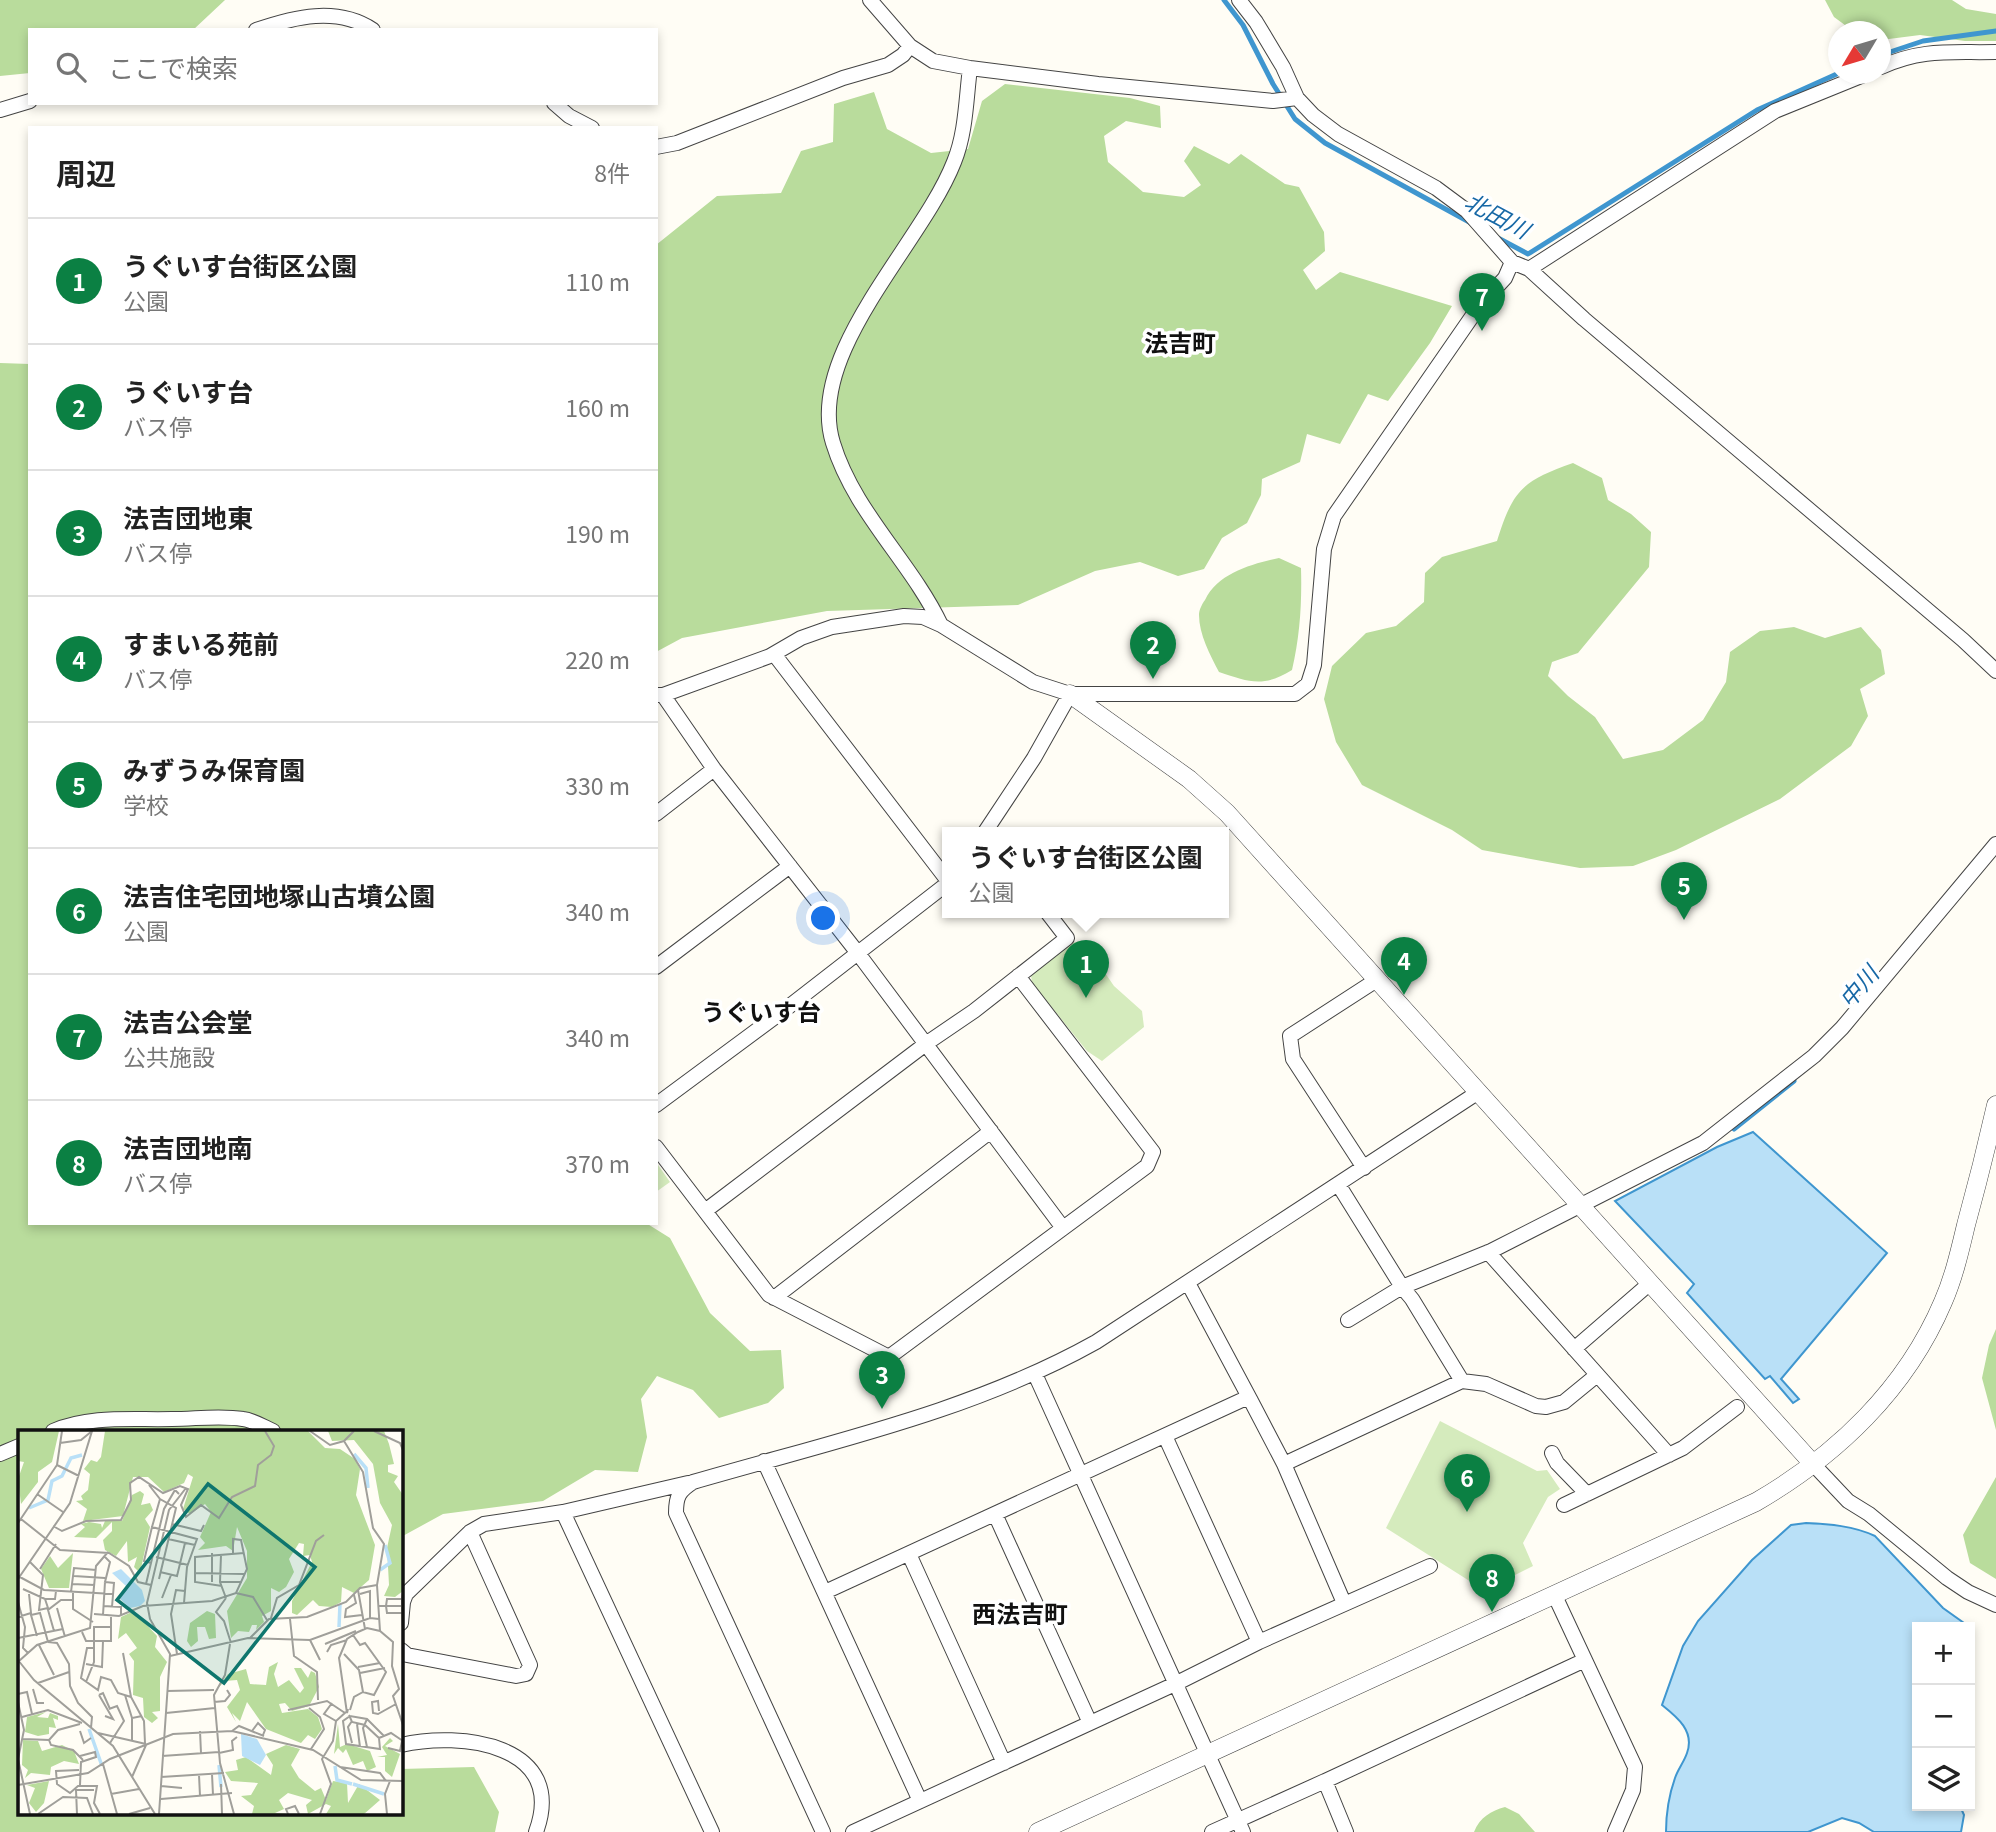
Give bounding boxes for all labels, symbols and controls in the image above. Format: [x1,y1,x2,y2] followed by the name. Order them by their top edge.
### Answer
[1828,21,1891,84] north arrow
[28,28,658,105] search box
[52,48,90,86] icon: search
[108,48,238,85] text: ここで検索
[56,150,116,194] text: 周辺
[594,155,630,189] text: 8件
[1459,183,1539,247] water label: 北田川
[123,246,357,283] text: うぐいす台街区公園
[72,264,86,298] text: 1
[565,264,630,298] text: 110 m
[1459,273,1505,331] pin: 7
[123,283,169,317] text: 公園
[1144,324,1216,359] district label: 法吉町
[123,372,253,409] text: うぐいす台
[72,390,86,424] text: 2
[565,390,630,424] text: 160 m
[123,409,192,443] text: バス停
[123,498,253,535] text: 法吉団地東
[72,516,86,550] text: 3
[565,516,630,550] text: 190 m
[123,535,192,569] text: バス停
[1130,621,1176,679] pin: 2
[123,624,279,661] text: すまいる苑前
[72,642,86,676] text: 4
[565,642,630,676] text: 220 m
[123,661,192,695] text: バス停
[123,750,305,787] text: みずうみ保育園
[72,768,86,802] text: 5
[565,768,630,802] text: 330 m
[123,787,169,821] text: 学校
[942,827,1229,918] popup
[968,837,1203,874] text: うぐいす台街区公園
[1661,862,1707,920] pin: 5
[968,874,1014,908] text: 公園
[123,876,435,913] text: 法吉住宅団地塚山古墳公園
[72,894,86,928] text: 6
[565,894,630,928] text: 340 m
[806,901,840,935] your location
[123,913,169,947] text: 公園
[1381,937,1427,995] pin: 4
[1063,940,1109,998] pin: 1
[1830,955,1887,1014] water label: 中川
[701,993,821,1028] district label: うぐいす台
[123,1002,253,1039] text: 法吉公会堂
[72,1020,86,1054] text: 7
[565,1020,630,1054] text: 340 m
[123,1039,215,1073] text: 公共施設
[123,1128,253,1165] text: 法吉団地南
[72,1146,86,1180] text: 8
[565,1146,630,1180] text: 370 m
[123,1165,192,1199] text: バス停
[859,1351,905,1409] pin: 3
[18,1430,402,1814] inset map
[1444,1454,1490,1512] pin: 6
[1469,1554,1515,1612] pin: 8
[972,1595,1068,1630] district label: 西法吉町
[1912,1622,1975,1811] map controls
[1912,1622,1975,1685] button: +
[1912,1685,1975,1748] button: −
[1912,1748,1975,1811] button: layers

